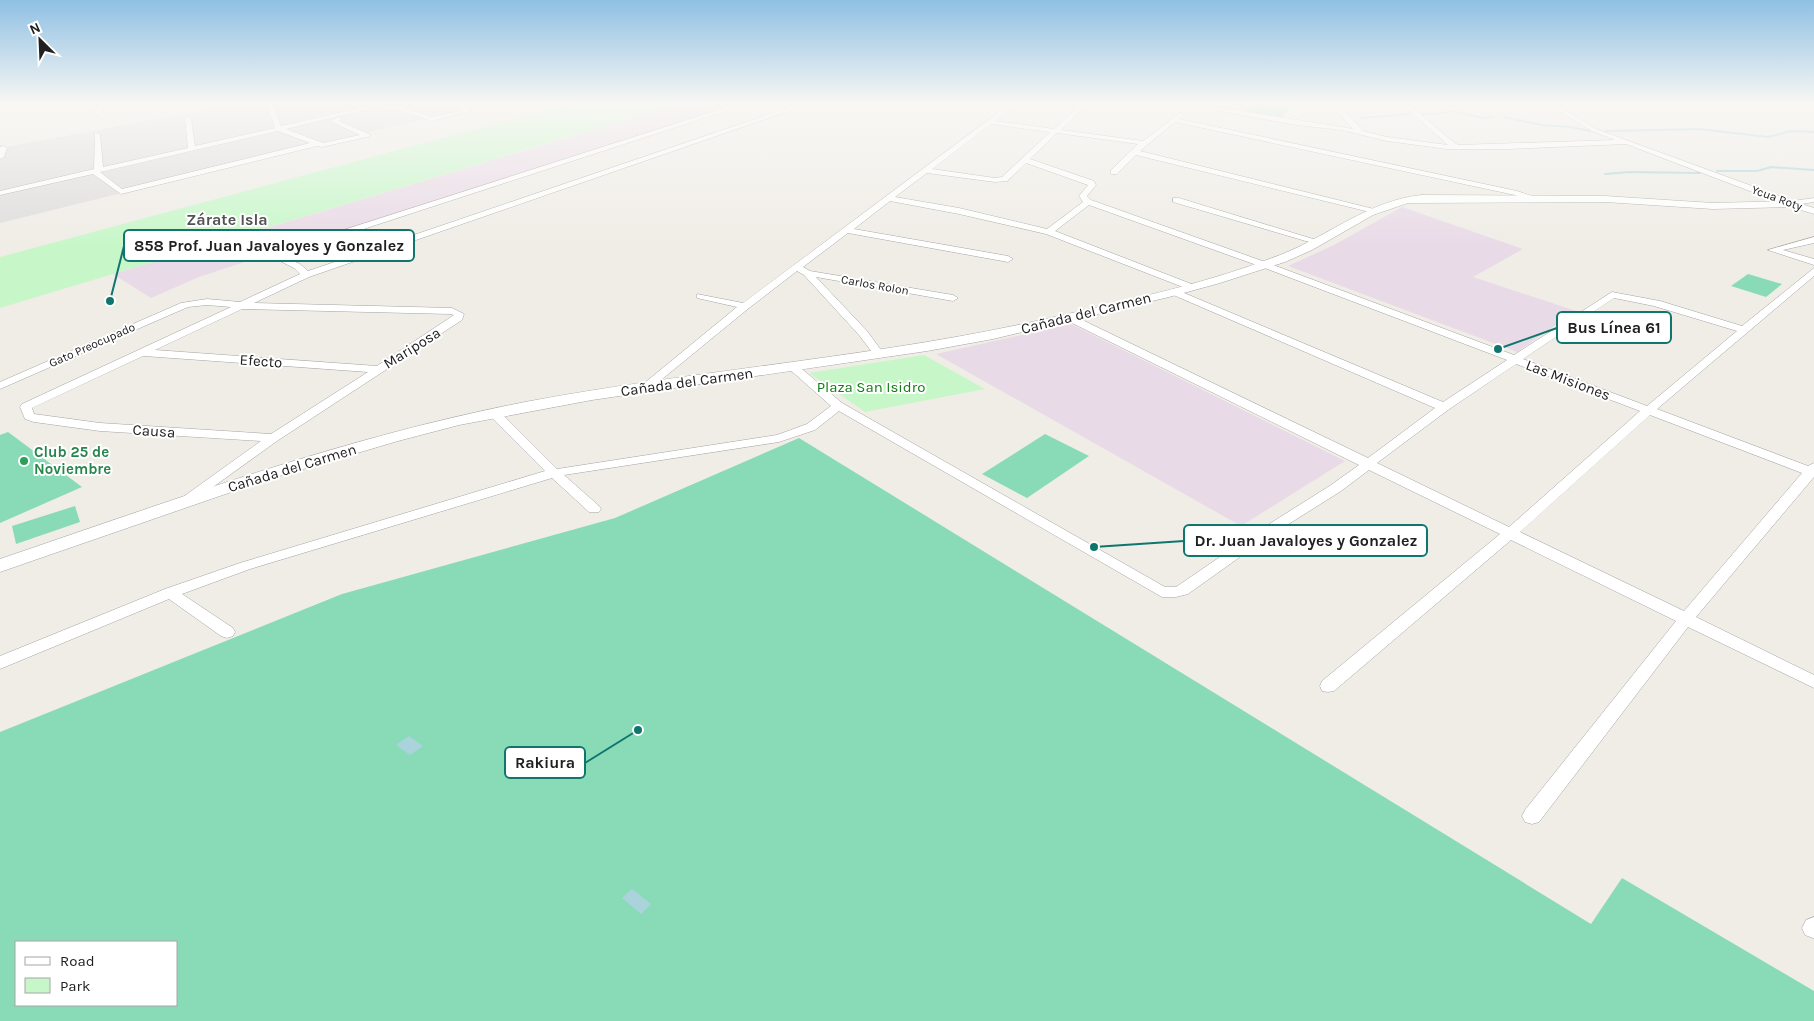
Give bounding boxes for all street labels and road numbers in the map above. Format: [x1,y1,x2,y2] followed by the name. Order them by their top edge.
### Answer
[1750,182,1805,214] street label: Ycua Roty
[840,272,910,298] street label: Carlos Rolon
[1019,288,1153,338] street label: Cañada del Carmen
[47,320,137,370] street label: Gato Preocupado
[380,323,444,373] street label: Mariposa
[239,351,283,371] street label: Efecto
[1523,356,1613,404] street label: Las Misiones
[620,364,754,400] street label: Cañada del Carmen
[132,421,176,441] street label: Causa
[226,440,358,496] street label: Cañada del Carmen

